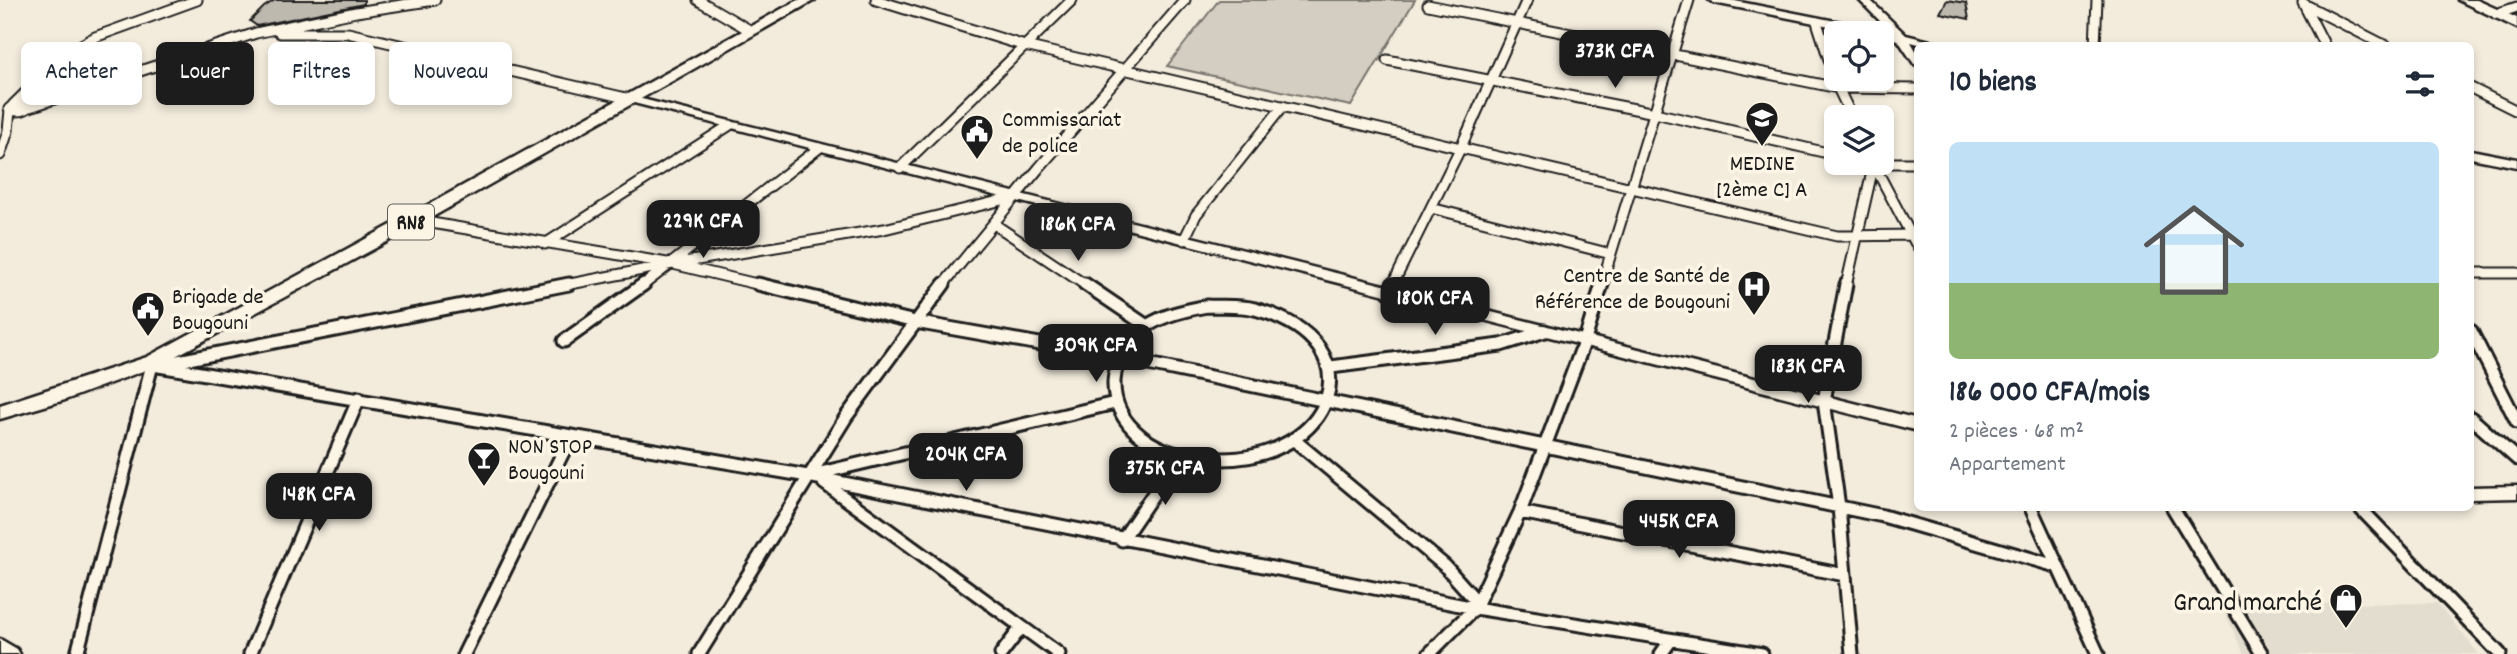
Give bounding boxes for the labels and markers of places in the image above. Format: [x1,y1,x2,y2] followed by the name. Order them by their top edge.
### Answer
[1543,31,1687,90] pin: 373K CFA
[1743,99,1781,148] school or university icon: MEDINE [2ème C] A
[1002,105,1122,164] place label: Commissariat de police
[958,112,996,161] public building icon: Commissariat de police
[1717,149,1807,208] place label: MEDINE [2ème C] A
[631,201,775,260] pin: 229K CFA
[1006,204,1150,263] pin: 186K CFA
[1535,261,1730,320] place label: Centre de Santé de Référence de Bougouni
[1735,268,1773,317] hospital icon: Centre de Santé de Référence de Bougouni
[1363,278,1507,337] pin: 180K CFA
[172,282,264,341] place label: Brigade de Bougouni
[129,289,167,338] public building icon: Brigade de Bougouni
[1024,324,1168,384] pin: 309K CFA
[1736,346,1880,405] pin: 183K CFA
[508,432,592,491] place label: NON STOP Bougouni
[894,434,1038,493] pin: 204K CFA
[465,439,503,488] bar icon: NON STOP Bougouni
[1093,448,1237,507] pin: 375K CFA
[247,474,391,533] pin: 148K CFA
[1607,500,1751,560] pin: 445K CFA
[2327,581,2365,630] shop icon: Grand marché
[2173,585,2322,625] place label: Grand marché

